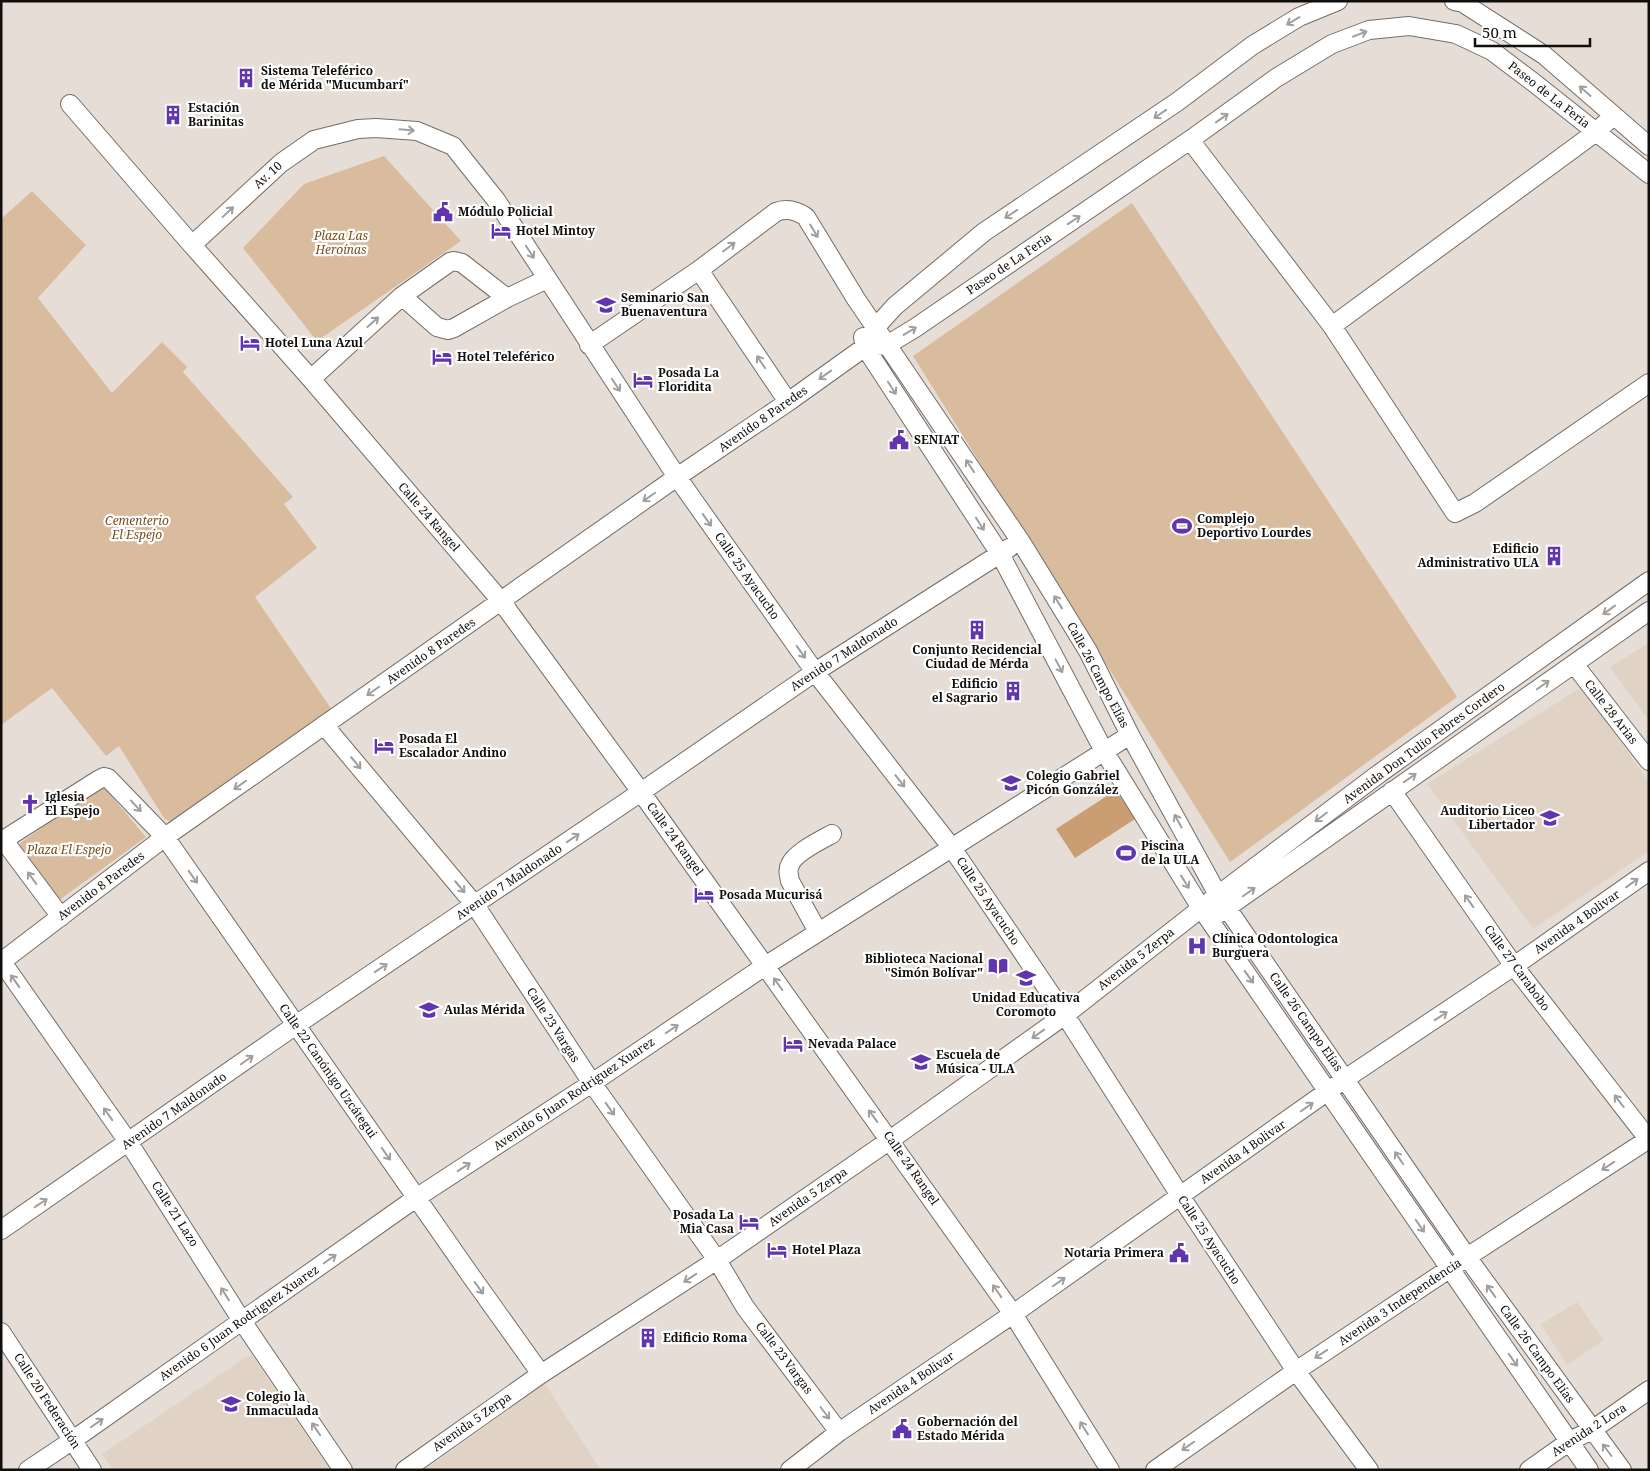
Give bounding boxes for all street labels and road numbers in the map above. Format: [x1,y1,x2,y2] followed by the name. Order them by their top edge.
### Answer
[1505,57,1594,132] street label: Paseo de La Feria
[250,157,286,192] street label: Av. 10
[963,229,1055,298] street label: Paseo de La Feria
[715,381,811,456] street label: Avenido 8 Paredes
[395,478,464,555] street label: Calle 24 Rangel
[711,529,784,623] street label: Calle 25 Ayacucho
[787,612,901,695] street label: Avenido 7 Maldonado
[383,613,479,688] street label: Avenido 8 Paredes
[1063,619,1134,731] street label: Calle 26 Campo Elías
[1581,676,1642,748] street label: Calle 28 Arias
[1339,678,1508,807] street label: Avenida Don Tulio Febres Cordero
[643,799,708,879] street label: Calle 24 Rangel
[452,840,565,924] street label: Avenido 7 Maldonado
[54,847,148,924] street label: Avenido 8 Paredes
[953,853,1024,948] street label: Calle 25 Ayacucho
[1530,885,1623,958] street label: Avenida 4 Bolivar
[1480,921,1554,1014] street label: Calle 27 Carabobo
[1094,923,1178,994] street label: Avenida 5 Zerpa
[1266,969,1347,1075] street label: Calle 26 Campo Elías
[523,984,584,1065] street label: Calle 23 Vargas
[275,1000,381,1141] street label: Calle 22 Canónigo Uzcátegui
[490,1033,658,1154] street label: Avenido 6 Juan Rodriguez Xuarez
[118,1068,230,1153] street label: Avenido 7 Maldonado
[1196,1115,1289,1188] street label: Avenida 4 Bolivar
[880,1127,943,1208] street label: Calle 24 Rangel
[765,1163,851,1230] street label: Avenida 5 Zerpa
[148,1178,203,1250] street label: Calle 21 Lazo
[1174,1192,1245,1288] street label: Calle 25 Ayacucho
[1335,1254,1465,1349] street label: Avenida 3 Independencia
[155,1261,322,1384] street label: Avenido 6 Juan Rodriguez Xuarez
[1496,1301,1579,1406] street label: Calle 26 Campo Elías
[752,1318,817,1397] street label: Calle 23 Vargas
[864,1347,958,1418] street label: Avenida 4 Bolivar
[10,1350,85,1452] street label: Calle 20 Federación
[429,1388,515,1455] street label: Avenida 5 Zerpa
[1548,1399,1630,1460] street label: Avenida 2 Lora

